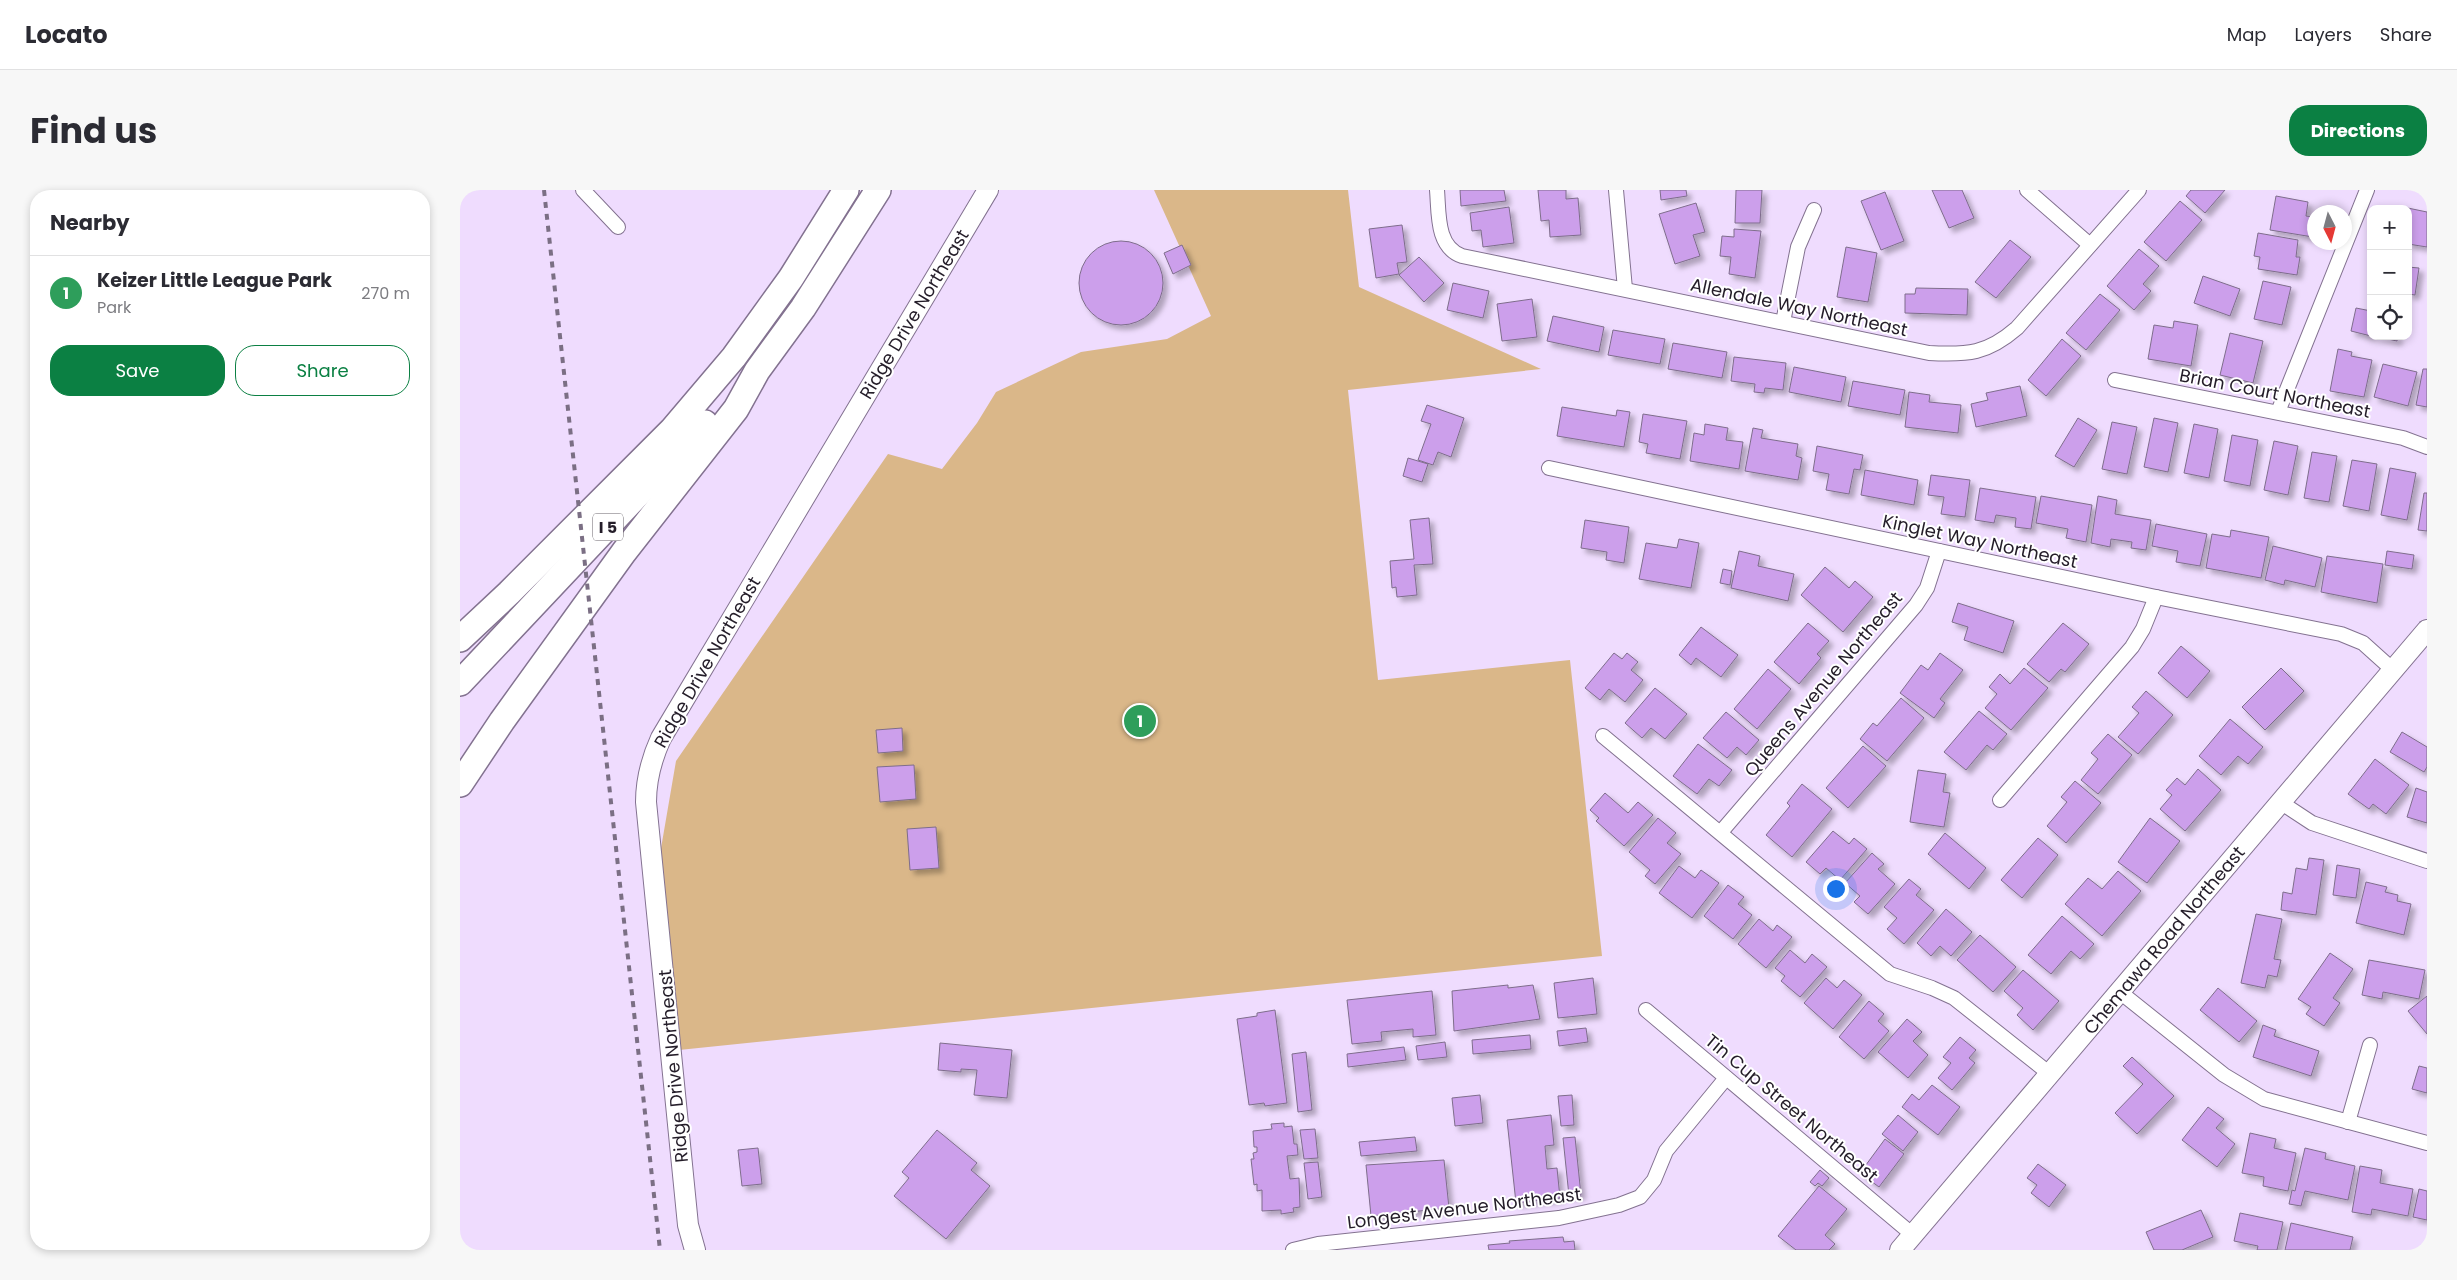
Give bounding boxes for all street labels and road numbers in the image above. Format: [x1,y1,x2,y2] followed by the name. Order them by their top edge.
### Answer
[853,224,975,404] street label: Ridge Drive Northeast
[1688,272,1910,342] street label: Allendale Way Northeast
[2177,362,2373,424] street label: Brian Court Northeast
[1880,508,2080,574] street label: Kinglet Way Northeast
[593,514,623,541] road number: I 5
[648,572,766,752] street label: Ridge Drive Northeast
[1738,586,1908,782] street label: Queens Avenue Northeast
[2078,840,2250,1040] street label: Chemawa Road Northeast
[652,968,694,1164] street label: Ridge Drive Northeast
[1700,1028,1884,1188] street label: Tin Cup Street Northeast
[1346,1181,1582,1235] street label: Longest Avenue Northeast

